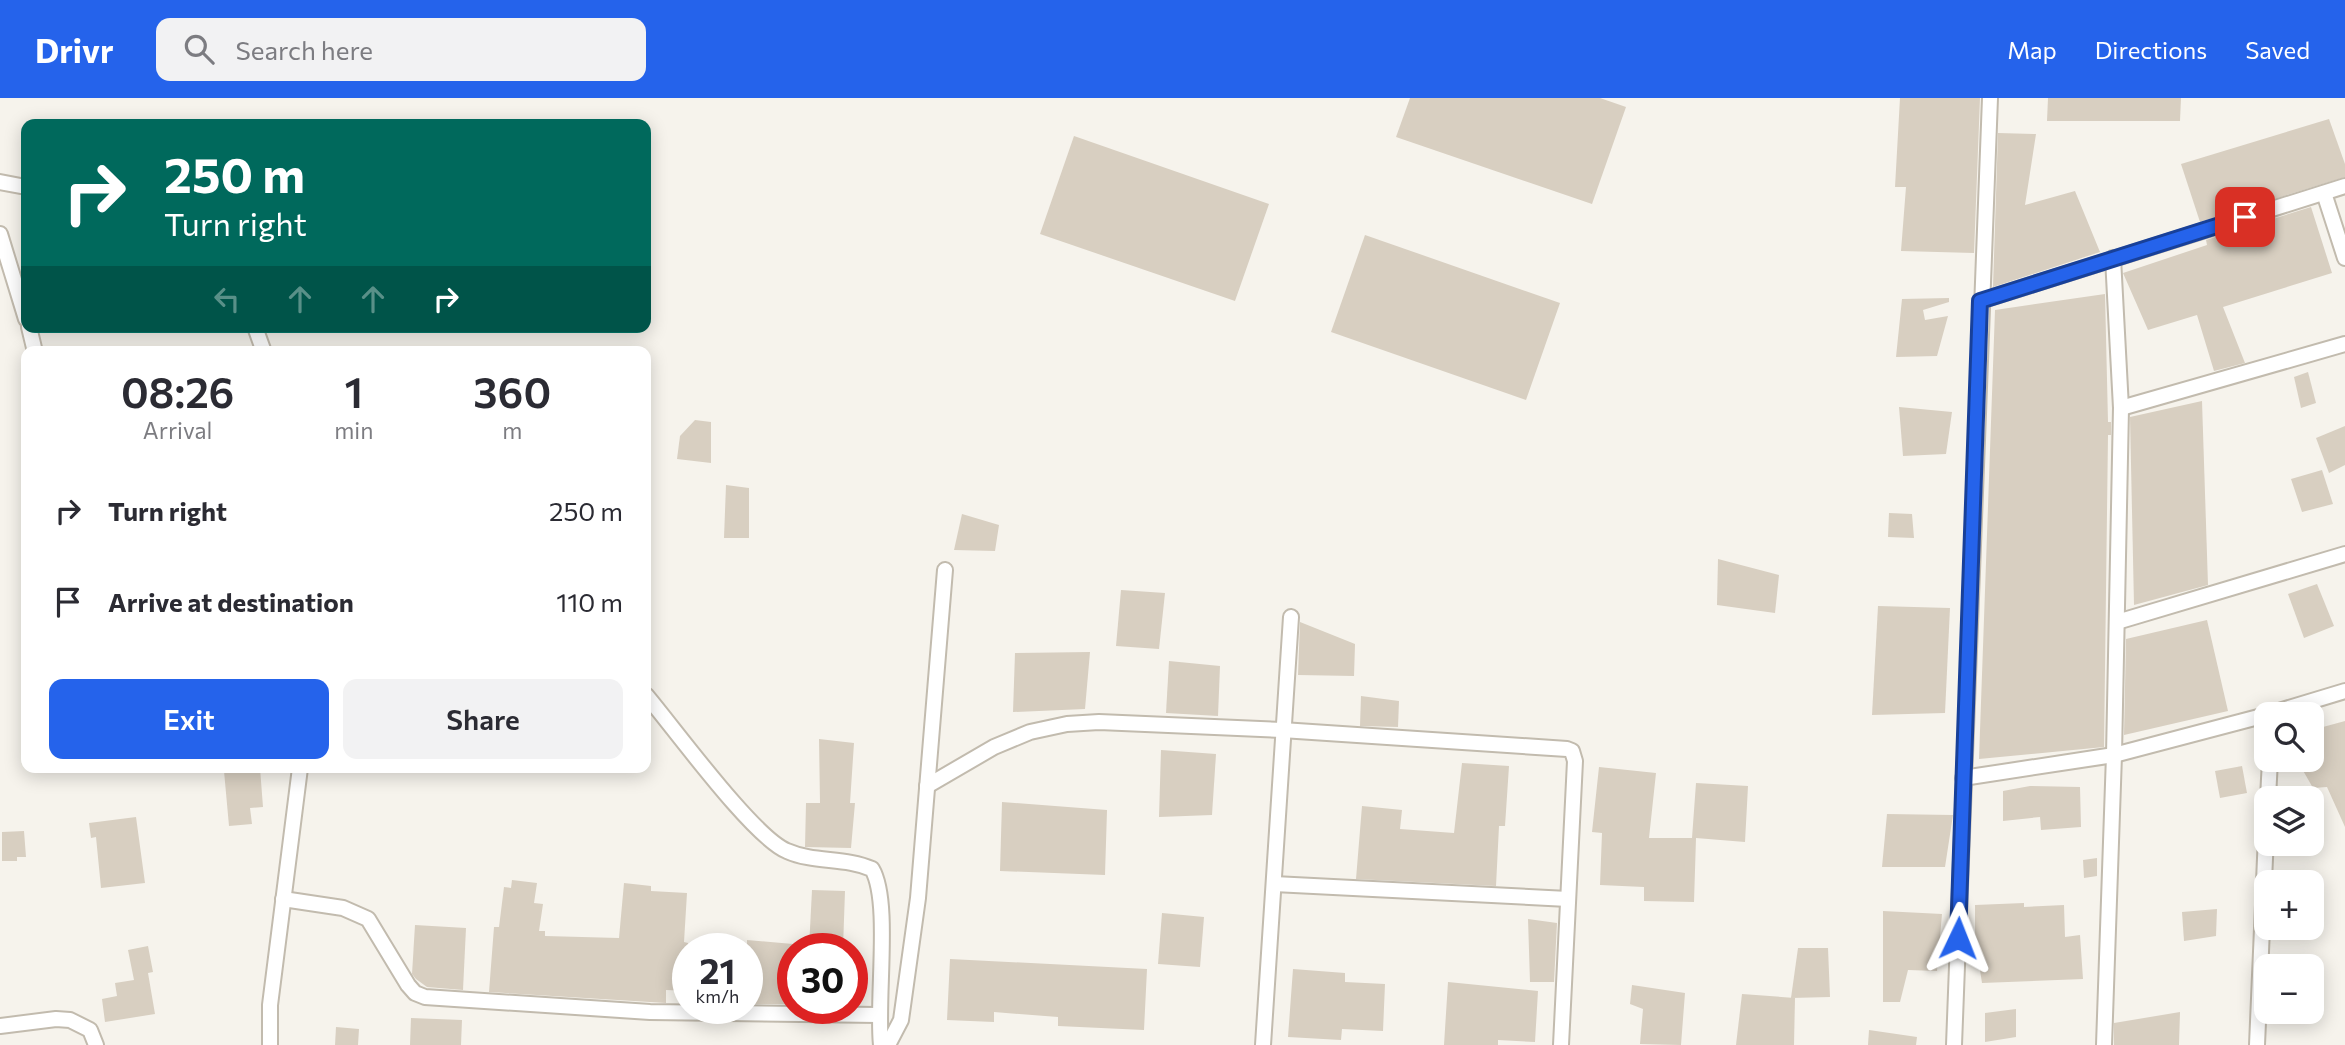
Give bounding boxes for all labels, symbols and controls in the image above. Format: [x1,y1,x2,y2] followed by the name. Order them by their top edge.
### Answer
[156,18,646,81] search box
[35,29,114,70] text: Drivr
[180,30,218,68] icon: search
[236,34,373,65] text: Search here
[2007,35,2057,64] text: Map
[2095,35,2207,64] text: Directions
[2245,35,2310,64] text: Saved
[164,143,305,203] text: 250 m
[49,147,140,238] icon: right
[2215,187,2275,247] pin
[2226,198,2264,236] icon: arrive
[164,203,307,243] text: Turn right
[208,280,246,318] icon: left
[281,280,319,318] icon: ahead
[354,280,392,318] icon: ahead
[427,280,465,318] icon: right
[121,365,234,417] text: 08:26
[345,365,363,417] text: 1
[473,365,551,417] text: 360
[143,416,212,444] text: Arrival
[334,416,373,444] text: min
[502,416,522,444] text: m
[49,492,87,530] icon: right
[108,495,227,526] text: Turn right
[549,495,623,526] text: 250 m
[49,583,87,621] icon: arrive
[108,586,354,617] text: Arrive at destination
[556,586,623,617] text: 110 m
[49,679,329,759] button: Exit
[343,679,623,759] button: Share
[2254,702,2324,1024] map controls
[2254,702,2324,772] button: search
[2254,786,2324,856] button: layers
[2254,870,2324,940] button: +
[1921,901,1995,975] position arrow
[777,933,868,1024] speed limit sign: 30
[700,948,735,991] text: 21
[2254,954,2324,1024] button: −
[696,985,739,1007] text: km/h

